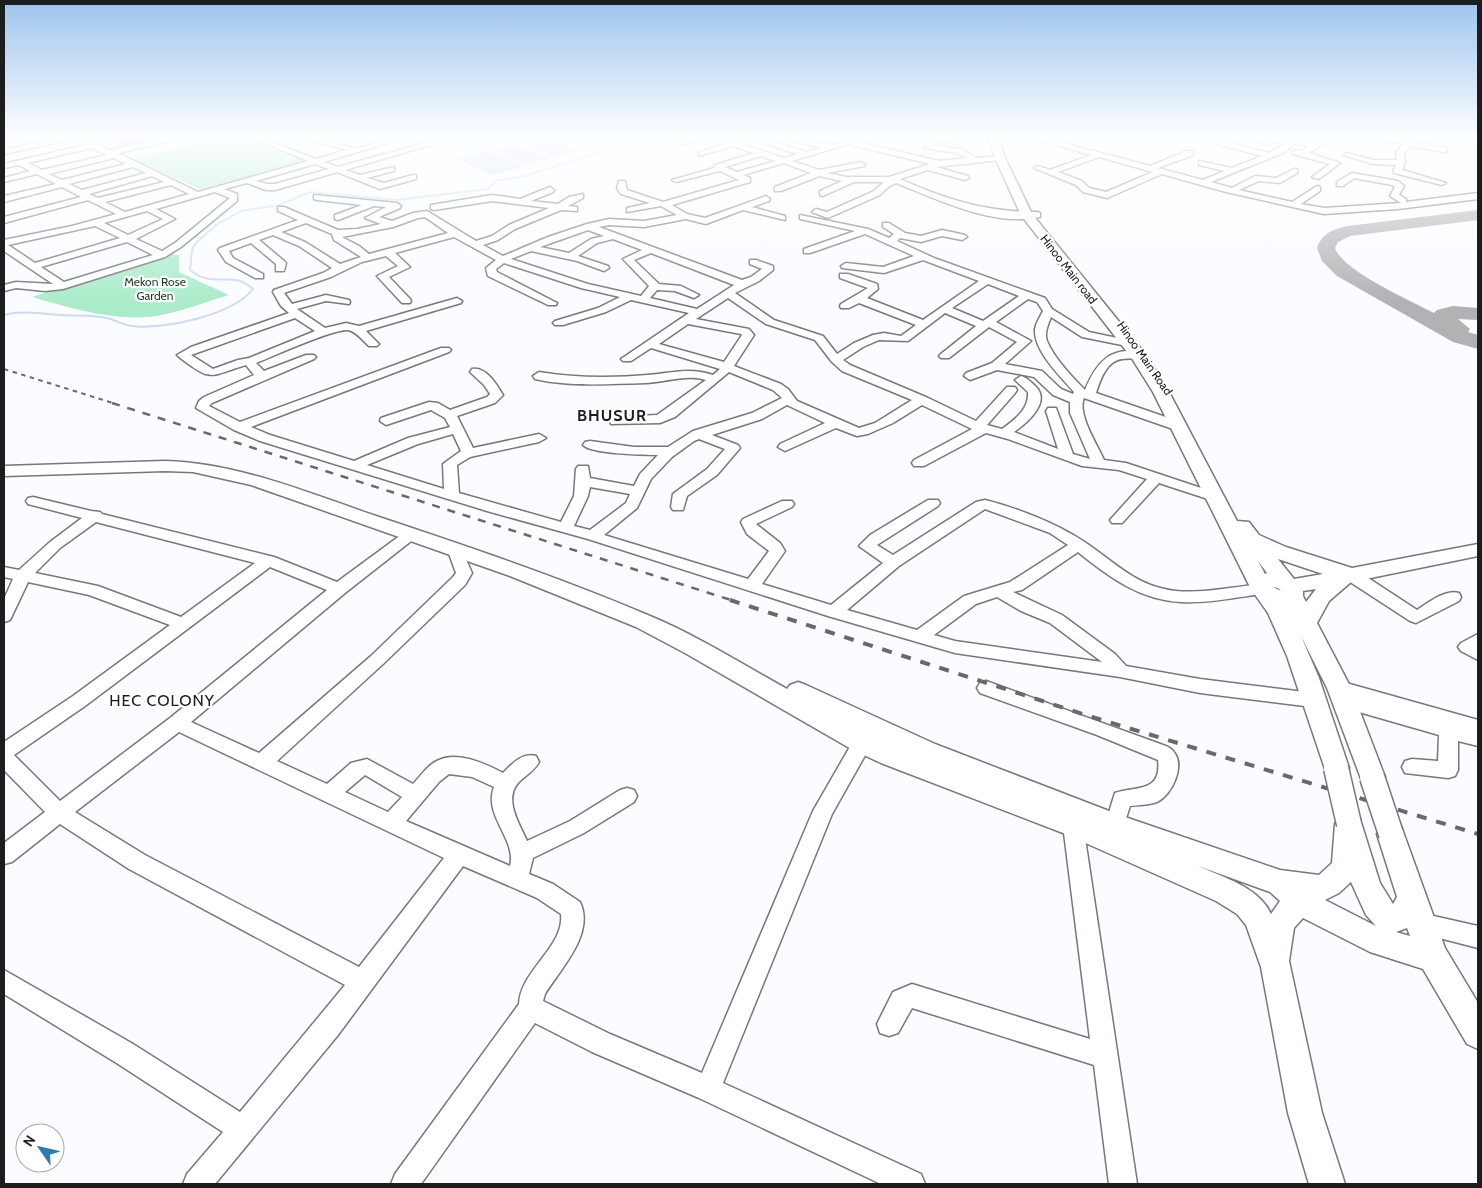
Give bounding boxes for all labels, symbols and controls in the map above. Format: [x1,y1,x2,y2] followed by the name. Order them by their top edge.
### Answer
[1037,231,1101,307] street label: Hinoo Main road
[124,274,186,303] park label: Mekon Rose Garden
[1114,318,1176,398] street label: Hinoo Main Road
[577,406,647,425] district label: BHUSUR
[109,691,215,710] district label: HEC COLONY
[15,1123,65,1173] north arrow
[19,1132,39,1150] text: N

